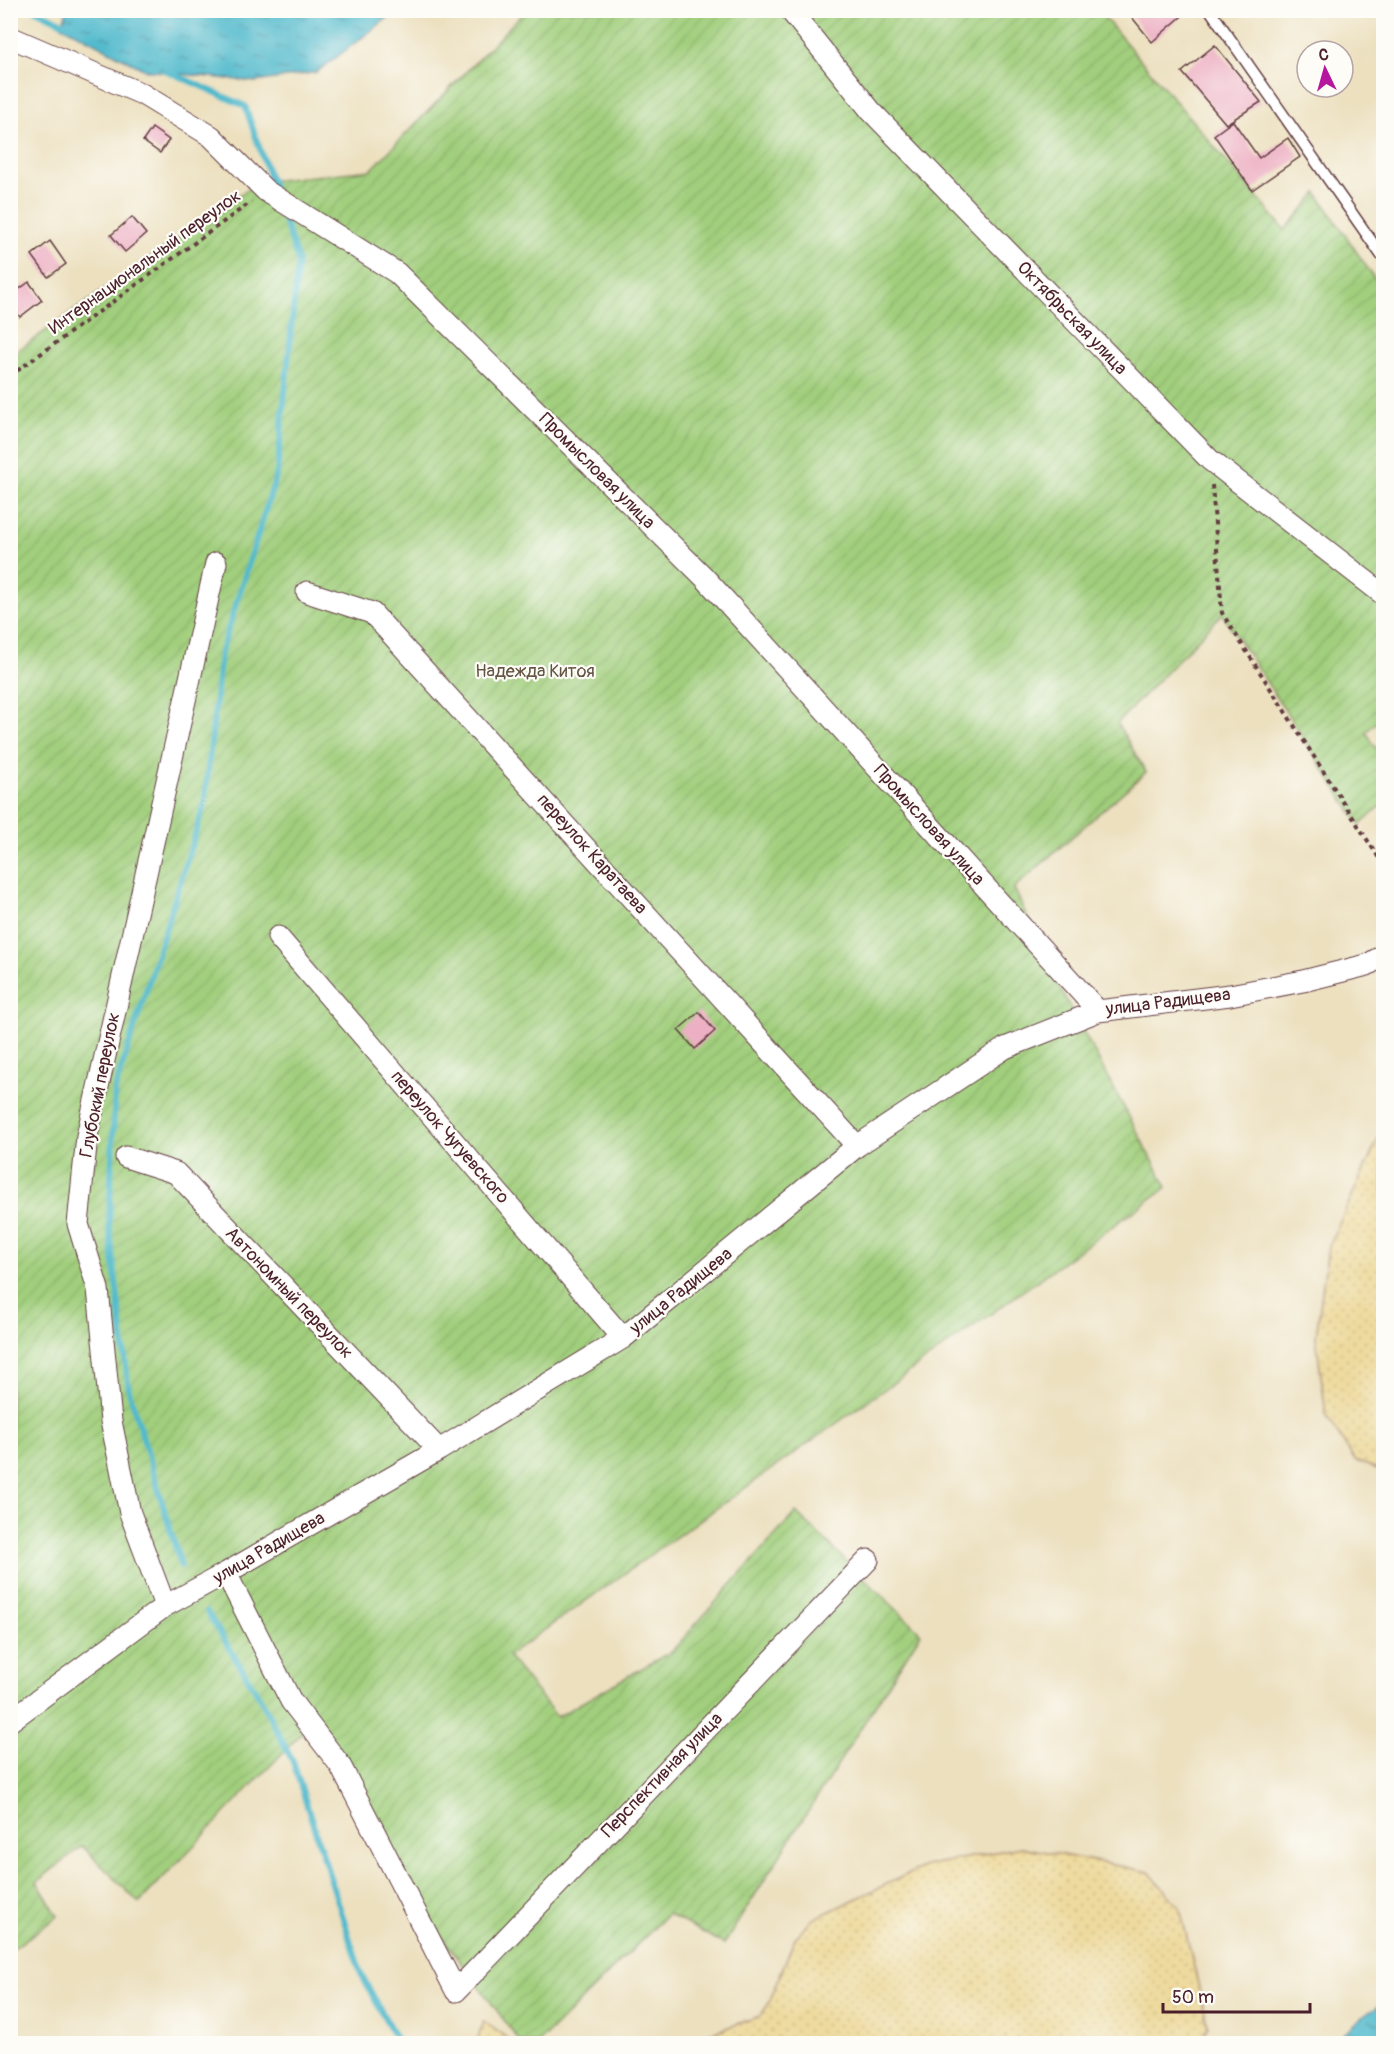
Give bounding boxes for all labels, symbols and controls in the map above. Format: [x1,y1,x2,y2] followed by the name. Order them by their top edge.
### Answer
[1295,39,1355,99] north arrow
[1318,45,1330,65] text: С
[44,184,246,340] street label: Интернациональный переулок
[1012,256,1132,380] street label: Октябрьская улица
[534,408,660,534] street label: Промысловая улица
[475,660,595,683] park label: Надежда Китоя
[869,760,989,890] street label: Промысловая улица
[532,789,652,919] street label: переулок Каратаева
[1103,983,1232,1021] street label: улица Радищева
[75,1011,125,1159] street label: Глубокий переулок
[386,1066,514,1209] street label: переулок Чугуевского
[220,1222,358,1364] street label: Автономный переулок
[624,1243,737,1340] street label: улица Радищева
[208,1507,329,1590] street label: улица Радищева
[596,1708,728,1842] street label: Перспективная улица
[1163,1976,1310,2014] scale bar
[1172,1986,1214,2009] text: 50 m

